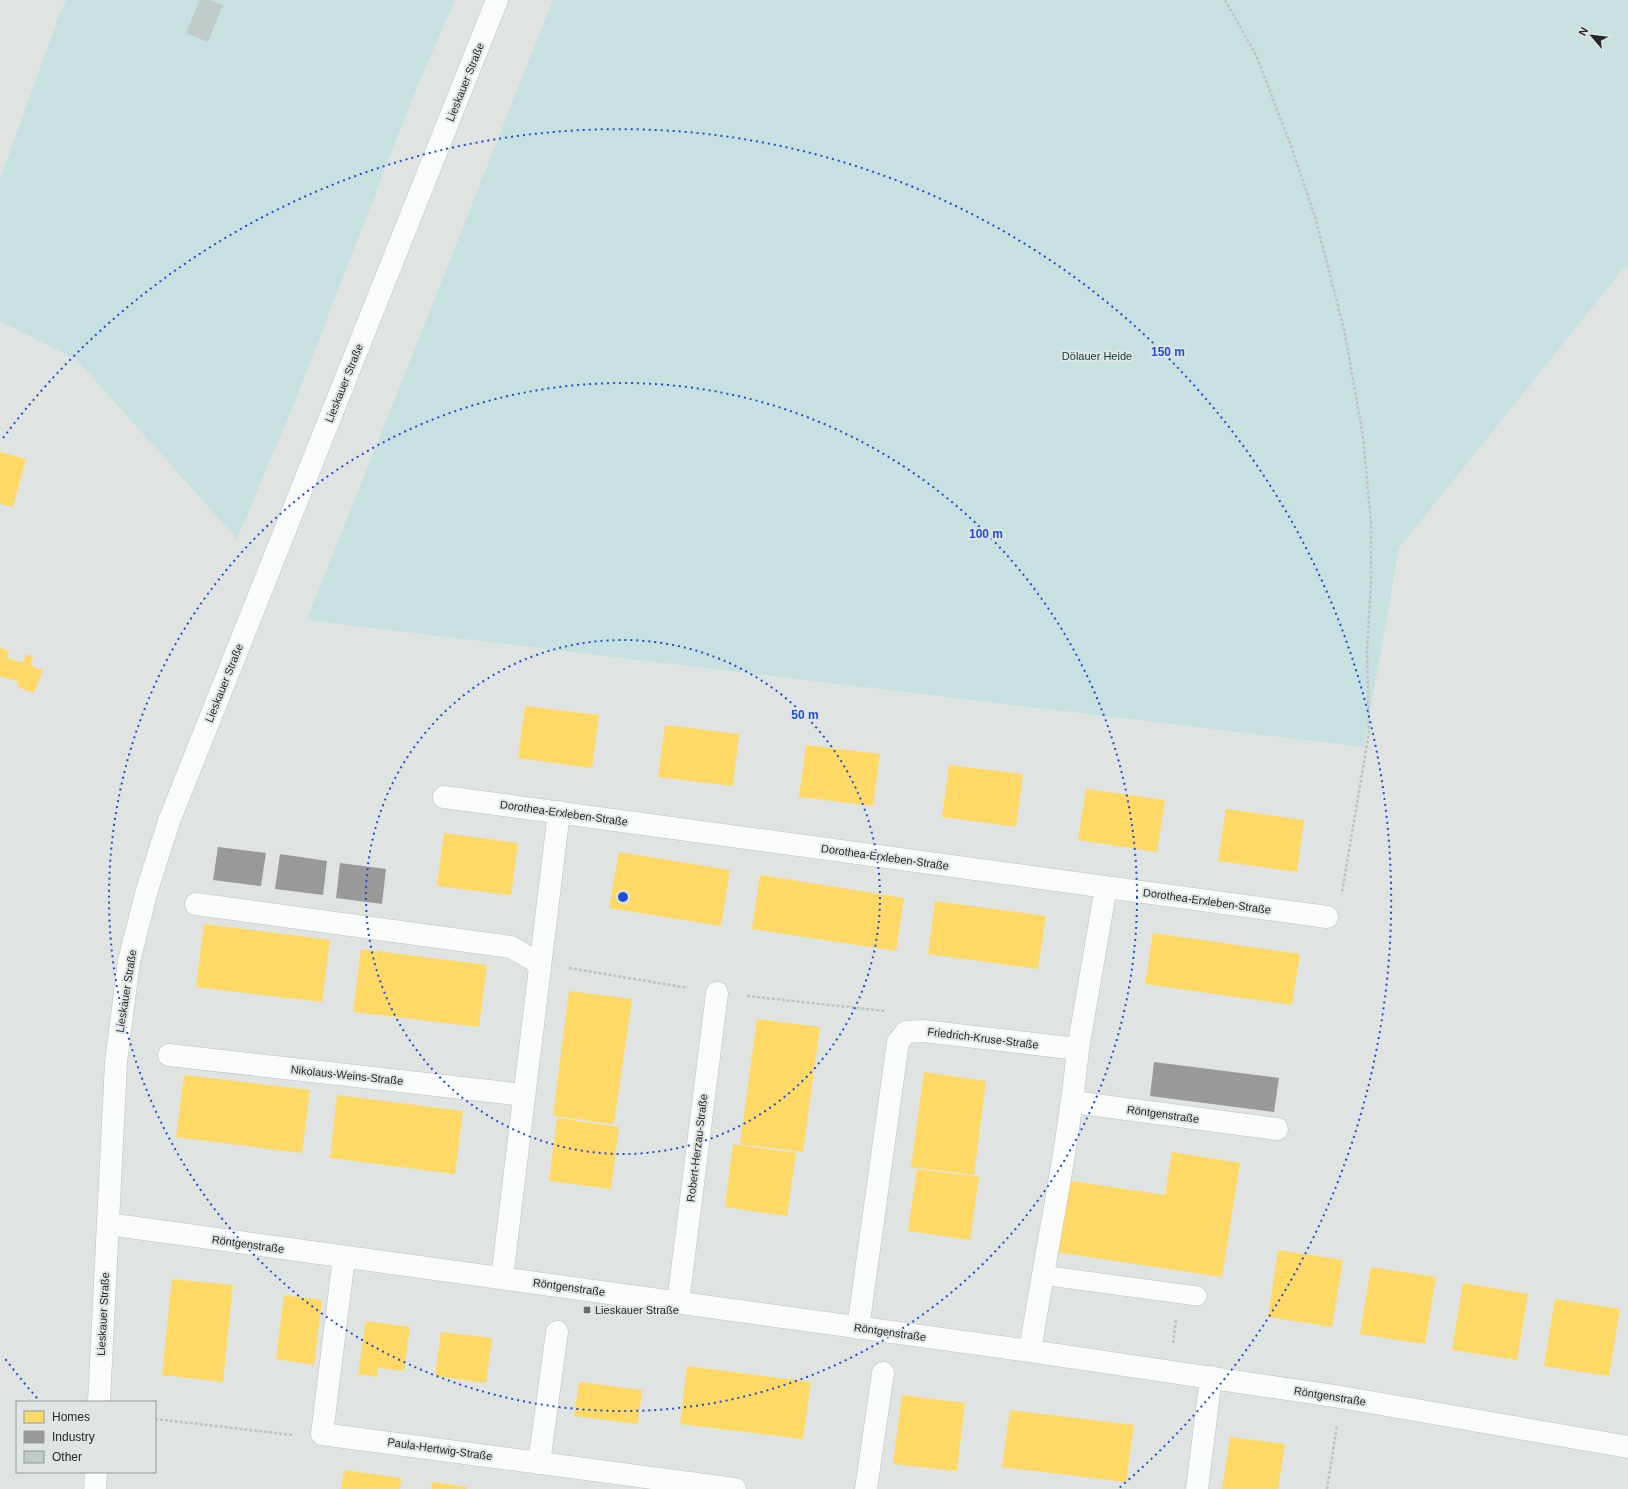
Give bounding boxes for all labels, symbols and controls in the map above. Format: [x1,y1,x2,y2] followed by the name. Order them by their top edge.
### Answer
[1572,16,1612,56] north arrow
[1576,25,1590,38] text: N
[444,41,486,123] street label: Lieskauer Straße
[323,342,365,424] street label: Lieskauer Straße
[1151,345,1185,359] text: 150 m
[1062,350,1132,362] park label: Dölauer Heide
[969,527,1003,541] text: 100 m
[203,642,245,724] street label: Lieskauer Straße
[791,708,819,722] text: 50 m
[499,798,629,828] street label: Dorothea-Erxleben-Straße
[820,842,950,872] street label: Dorothea-Erxleben-Straße
[1142,886,1272,916] street label: Dorothea-Erxleben-Straße
[616,890,630,904] centre of rings
[114,949,138,1033] street label: Lieskauer Straße
[927,1025,1039,1051] street label: Friedrich-Kruse-Straße
[290,1063,404,1087] street label: Nikolaus-Weins-Straße
[684,1093,710,1203] street label: Robert-Herzau-Straße
[1126,1103,1200,1125] street label: Röntgenstraße
[211,1233,285,1255] street label: Röntgenstraße
[95,1272,111,1356] street label: Lieskauer Straße
[532,1276,606,1298] street label: Röntgenstraße
[595,1304,679,1316] place label: Lieskauer Straße
[582,1305,592,1315] marker: Lieskauer Straße
[853,1321,927,1343] street label: Röntgenstraße
[1293,1384,1367,1408] street label: Röntgenstraße
[16,1401,156,1473] legend
[52,1410,90,1424] text: Homes
[52,1430,95,1444] text: Industry
[387,1436,493,1462] street label: Paula-Hertwig-Straße
[52,1450,82,1464] text: Other

